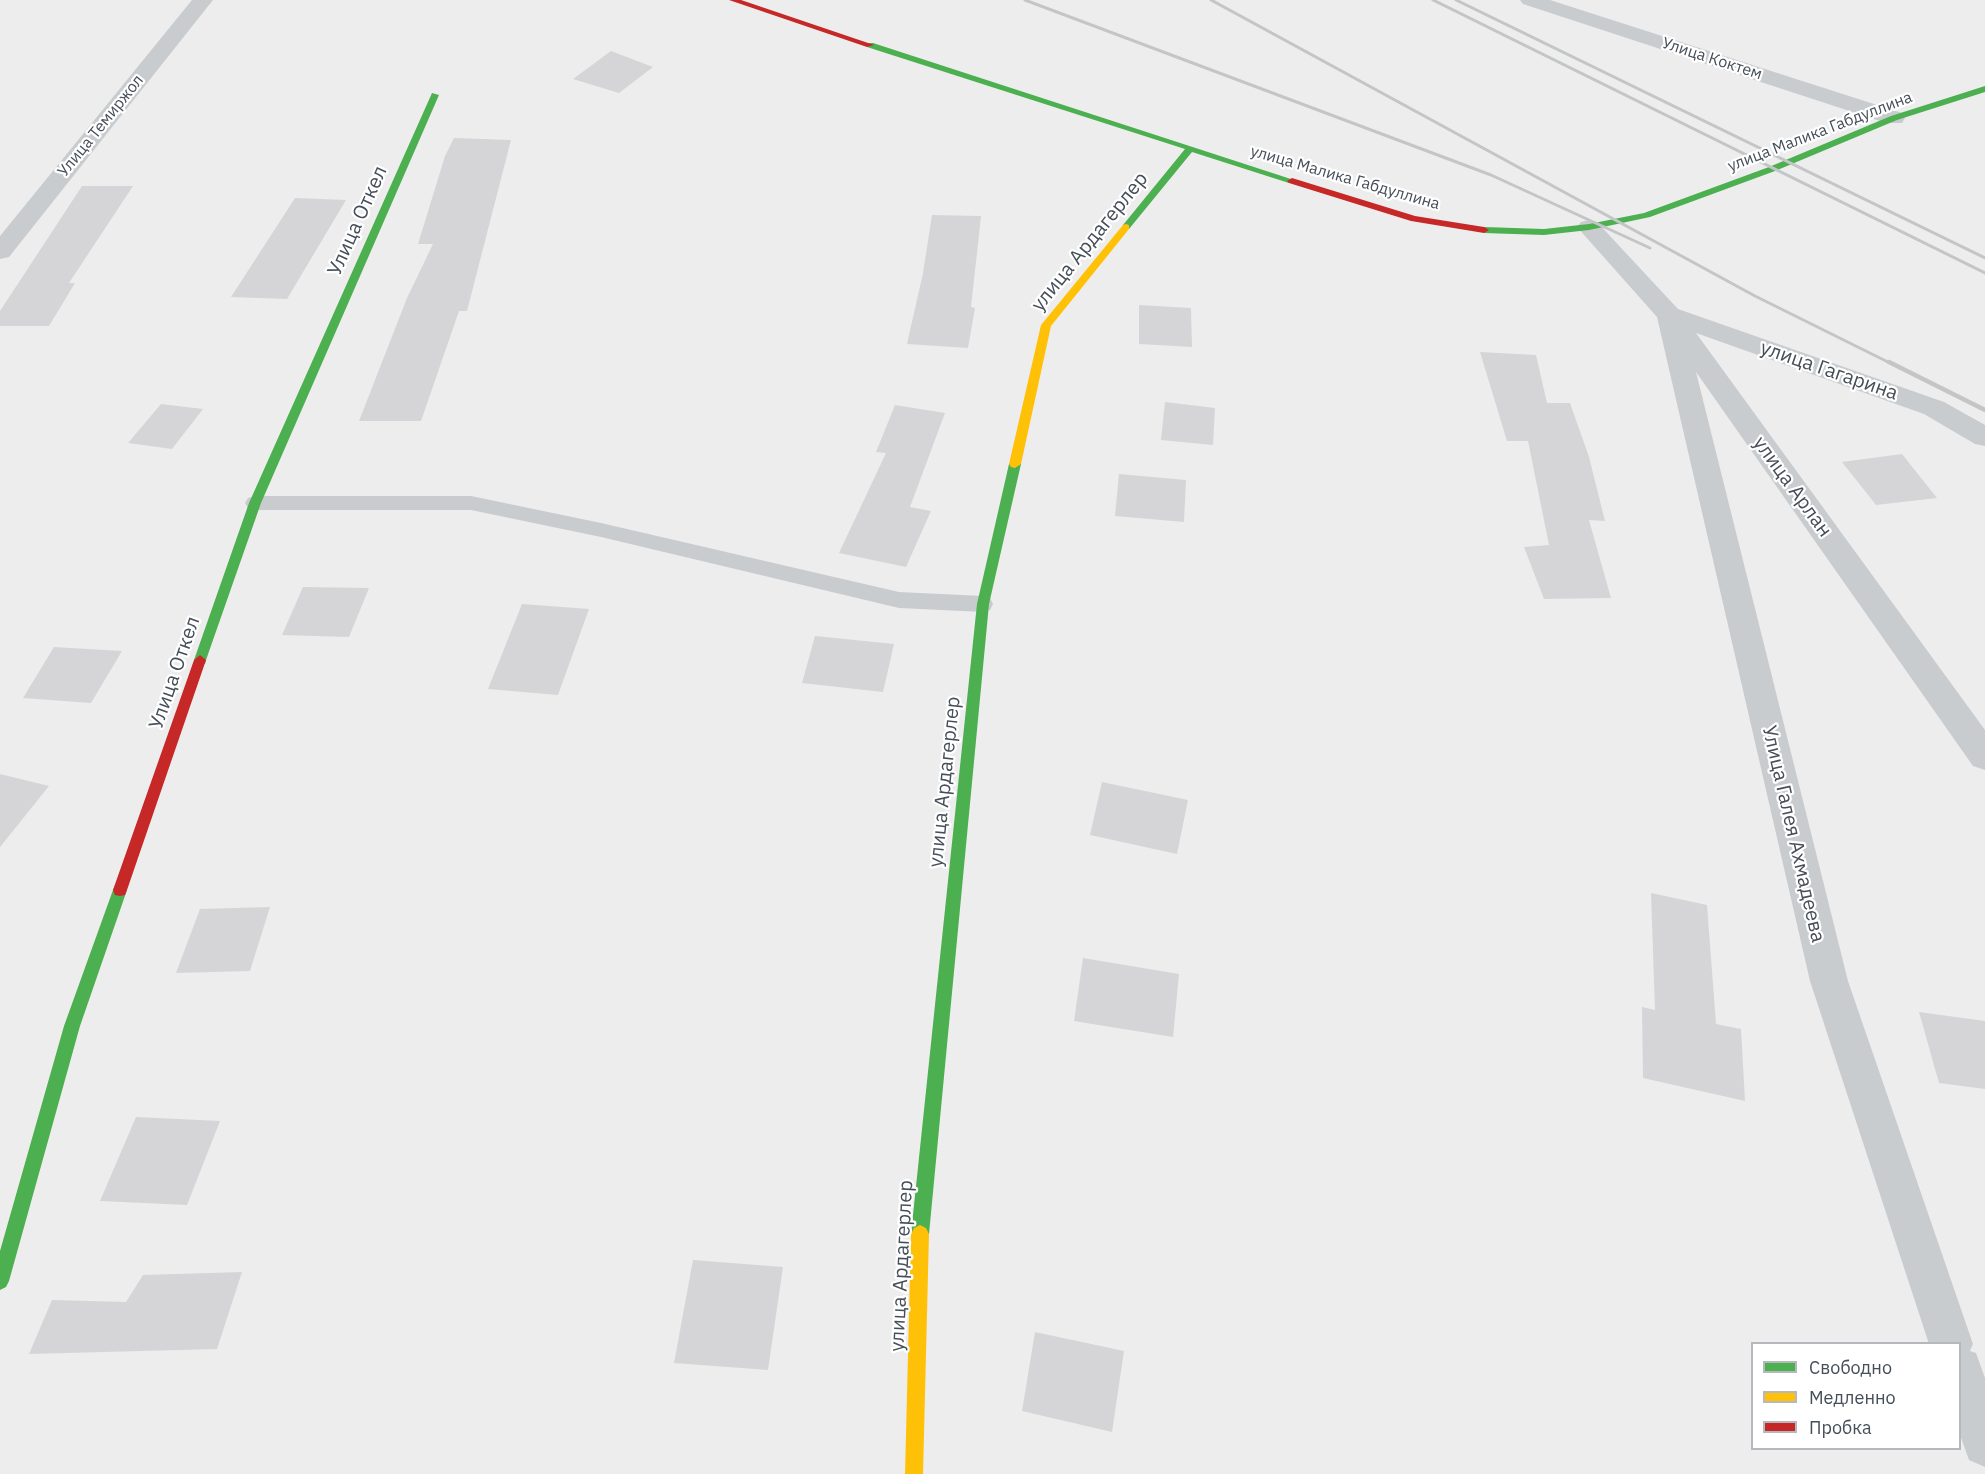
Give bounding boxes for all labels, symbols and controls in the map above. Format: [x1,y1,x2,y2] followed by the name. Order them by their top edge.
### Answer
[1660,34,1764,84] street label: Улица Коктем
[54,71,148,181] street label: Улица Темиржол
[1725,88,1915,176] street label: улица Малика Габдуллина
[1248,142,1442,214] street label: улица Малика Габдуллина
[323,162,393,280] street label: Улица Откел
[1027,168,1153,316] street label: улица Ардагерлер
[1757,336,1901,406] street label: улица Гагарина
[1748,432,1836,542] street label: улица Арлан
[144,613,206,733] street label: Улица Откел
[924,695,966,869] street label: улица Ардагерлер
[1756,723,1830,945] street label: Улица Галея Ахмадеева
[886,1180,918,1352] street label: улица Ардагерлер
[1751,1342,1961,1450] legend
[1809,1356,1892,1379] text: Свободно
[1809,1386,1896,1409] text: Медленно
[1809,1416,1872,1439] text: Пробка

